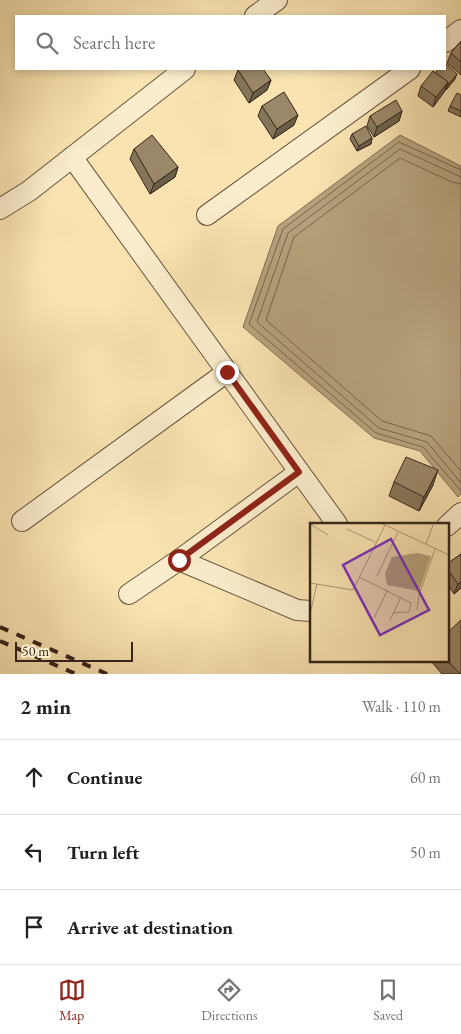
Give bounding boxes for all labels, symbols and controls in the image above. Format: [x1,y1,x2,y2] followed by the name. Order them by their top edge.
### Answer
[15,15,446,70] search box
[33,29,61,57] icon: search
[73,30,155,55] text: Search here
[216,361,239,384] route end
[310,523,448,662] inset map
[168,549,191,572] route start
[15,639,132,662] scale bar
[22,642,49,660] text: 50 m
[20,693,71,720] text: 2 min
[362,696,441,717] text: Walk · 110 m
[20,763,48,791] icon: ahead
[67,765,142,790] text: Continue
[410,767,441,788] text: 60 m
[20,838,48,866] icon: left
[67,840,139,865] text: Turn left
[410,842,441,863] text: 50 m
[20,913,48,941] icon: arrive
[67,915,233,940] text: Arrive at destination
[58,976,86,1024] tab: Map
[201,976,258,1024] tab: Directions
[373,976,403,1024] tab: Saved

